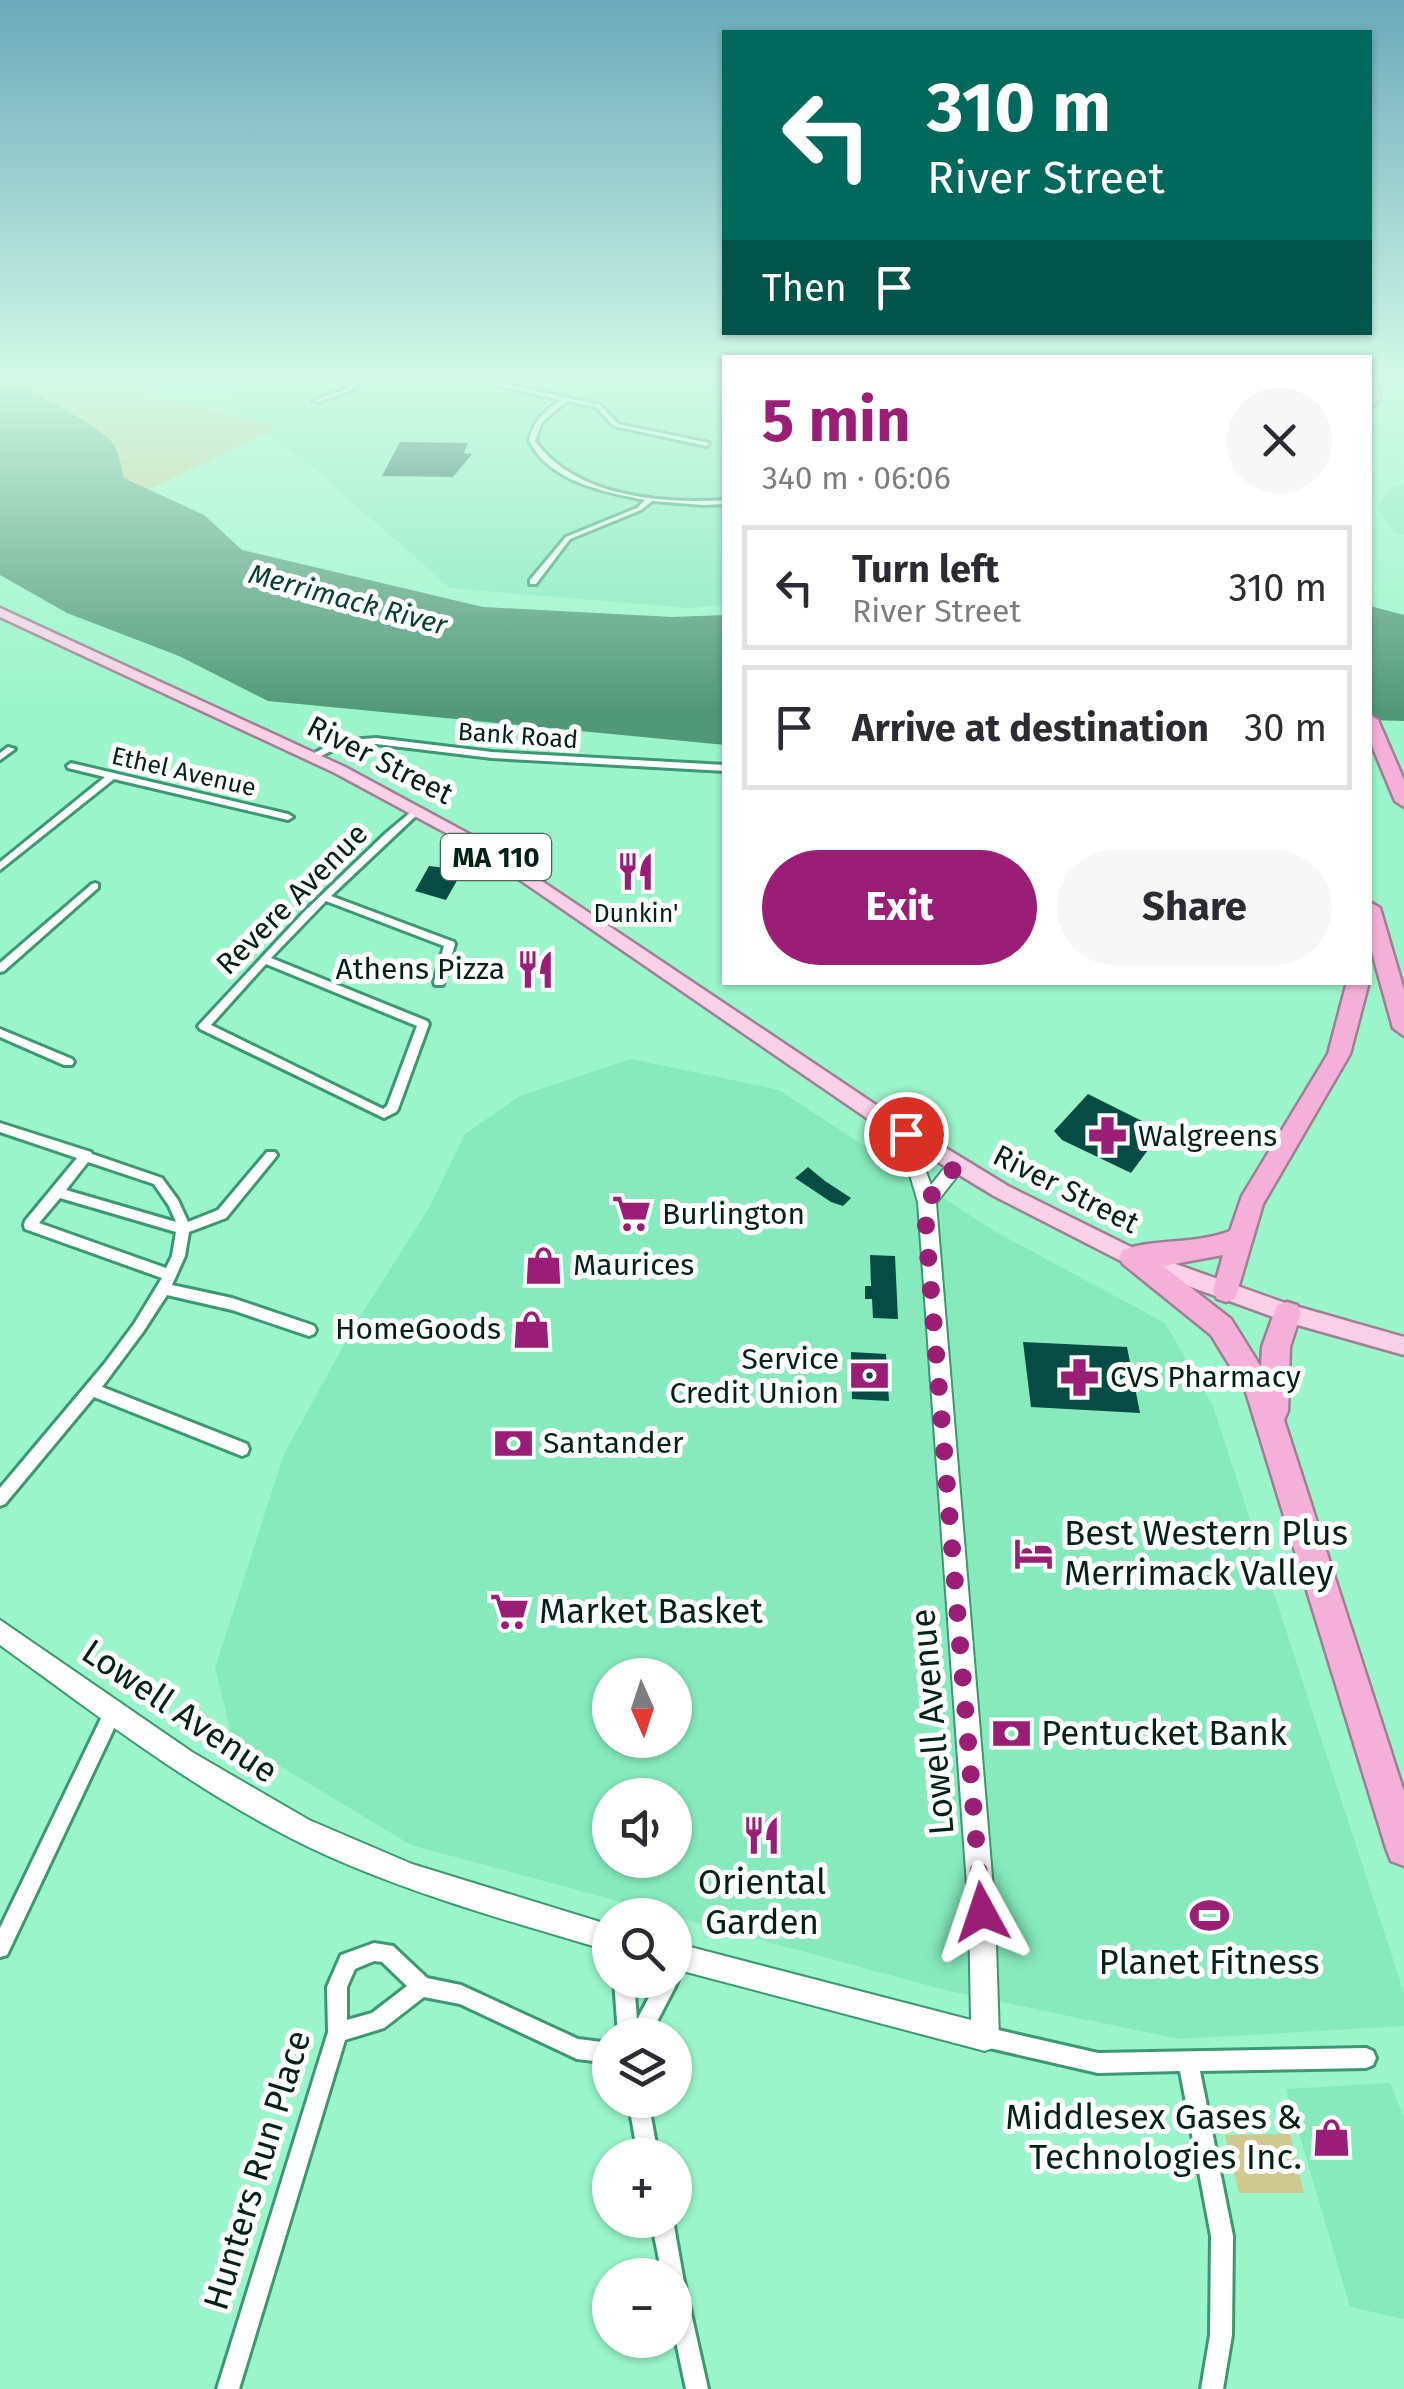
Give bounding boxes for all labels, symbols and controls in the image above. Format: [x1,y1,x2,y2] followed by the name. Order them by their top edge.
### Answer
[927,66,1111,150] text: 310 m
[762,70,892,200] icon: left
[927,151,1165,205] text: River Street
[867,260,922,315] icon: arrive
[762,265,847,311] text: Then
[762,385,911,457] text: 5 min
[1227,388,1332,493] button: close
[762,459,951,497] text: 340 m · 06:06
[852,546,999,592] text: Turn left
[245,557,452,642] water label: Merrimack River
[767,560,822,615] icon: left
[1229,565,1327,611] text: 310 m
[852,592,1021,630] text: River Street
[767,700,822,755] icon: arrive
[852,705,1209,751] text: Arrive at destination
[1244,705,1327,751] text: 30 m
[301,708,459,812] street label: River Street
[457,717,579,755] street label: Bank Road
[109,741,259,803] street label: Ethel Avenue
[209,816,375,982] street label: Revere Avenue
[441,834,551,880] road number: MA 110
[762,850,1037,965] button: Exit
[1057,850,1332,965] button: Share
[615,851,657,893] restaurant icon: Dunkin'
[593,899,679,929] place label: Dunkin'
[514,948,556,990] restaurant icon: Athens Pizza
[336,951,505,987] place label: Athens Pizza
[864,1092,949,1177] pin
[879,1107,934,1162] icon: arrive
[1087,1115,1129,1157] pharmacy icon: Walgreens
[1138,1118,1277,1154] place label: Walgreens
[987,1137,1145,1241] street label: River Street
[611,1193,653,1235] supermarket icon: Burlington
[662,1196,805,1232] place label: Burlington
[522,1244,564,1286] shop icon: Maurices
[573,1247,694,1283] place label: Maurices
[510,1308,552,1350] shop icon: HomeGoods
[335,1311,501,1347] place label: HomeGoods
[669,1341,839,1411] place label: Service Credit Union
[848,1355,890,1397] bank icon: Service Credit Union
[1059,1356,1101,1398] pharmacy icon: CVS Pharmacy
[1110,1359,1301,1395] place label: CVS Pharmacy
[492,1422,534,1464] bank icon: Santander
[543,1425,684,1461] place label: Santander
[1064,1512,1348,1594] place label: Best Western Plus Merrimack Valley
[1013,1532,1055,1574] hotel icon: Best Western Plus Merrimack Valley
[488,1590,530,1632] supermarket icon: Market Basket
[539,1590,763,1632] place label: Market Basket
[901,1607,963,1837] street label: Lowell Avenue
[74,1630,286,1792] street label: Lowell Avenue
[592,1658,692,1758] north arrow
[592,1658,692,2358] map controls
[990,1712,1032,1754] bank icon: Pentucket Bank
[1041,1712,1287,1754] place label: Pentucket Bank
[592,1778,692,1878] button: sound
[741,1814,783,1856] restaurant icon: Oriental Garden
[930,1860,1034,1964] position arrow
[698,1861,826,1943] place label: Oriental Garden
[1188,1894,1230,1936] sports icon: Planet Fitness
[592,1898,692,1998] button: search
[1099,1941,1320,1983] place label: Planet Fitness
[592,2018,692,2118] button: layers
[195,2025,319,2315] street label: Hunters Run Place
[1005,2096,1302,2178] place label: Middlesex Gases & Technologies Inc.
[1311,2116,1353,2158] shop icon: Middlesex Gases & Technologies Inc.
[592,2138,692,2238] button: +
[592,2258,692,2358] button: −

